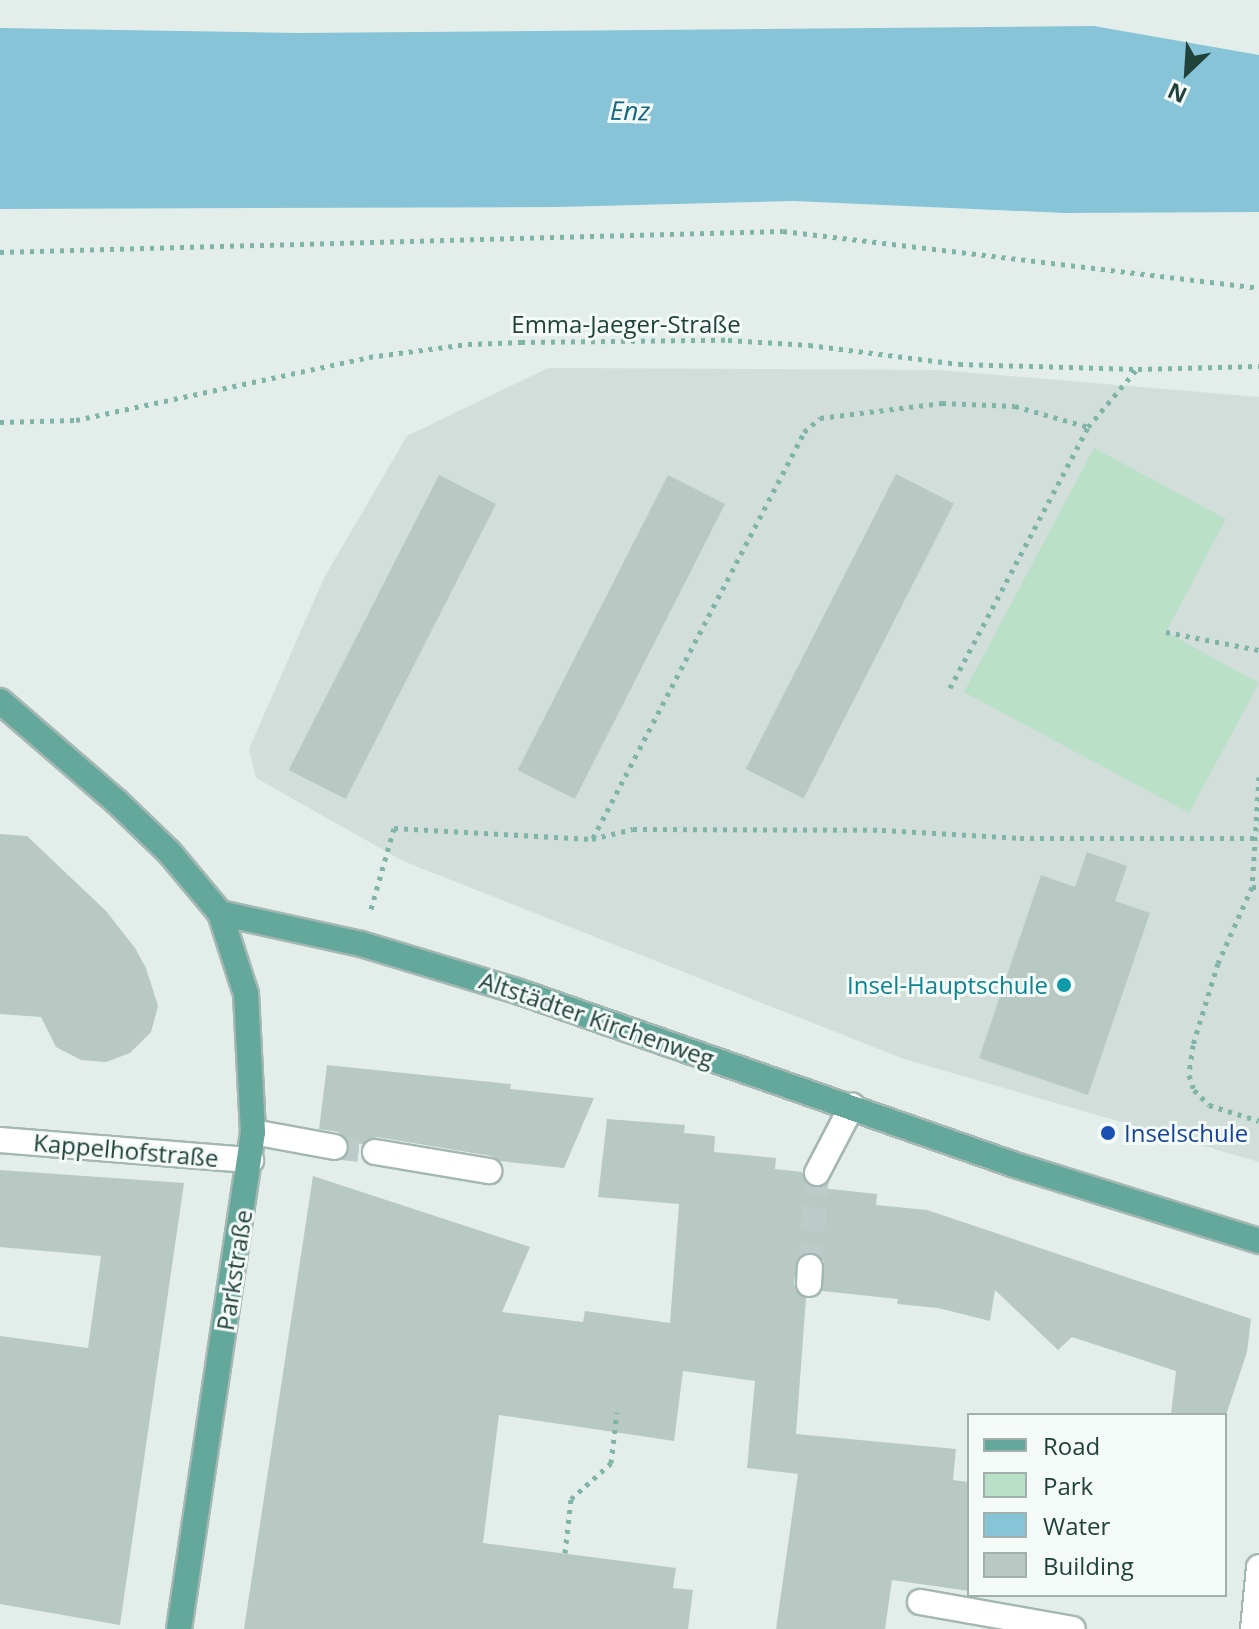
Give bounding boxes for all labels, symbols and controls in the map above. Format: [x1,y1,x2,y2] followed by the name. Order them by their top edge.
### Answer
[1147,32,1227,112] north arrow
[1162,76,1191,111] text: N
[610,95,650,127] water label: Enz
[511,310,741,338] street label: Emma-Jaeger-Straße
[476,965,718,1073] street label: Altstädter Kirchenweg
[847,971,1048,999] place label: Insel-Hauptschule
[1055,976,1073,994] marker: Insel-Hauptschule
[1124,1119,1248,1147] place label: Inselschule
[1099,1124,1117,1142] marker: Inselschule
[32,1128,220,1172] street label: Kappelhofstraße
[210,1208,258,1332] street label: Parkstraße
[967,1413,1227,1597] legend
[1043,1429,1100,1462] text: Road
[1043,1469,1093,1502] text: Park
[1043,1509,1110,1542] text: Water
[1043,1549,1134,1582] text: Building

